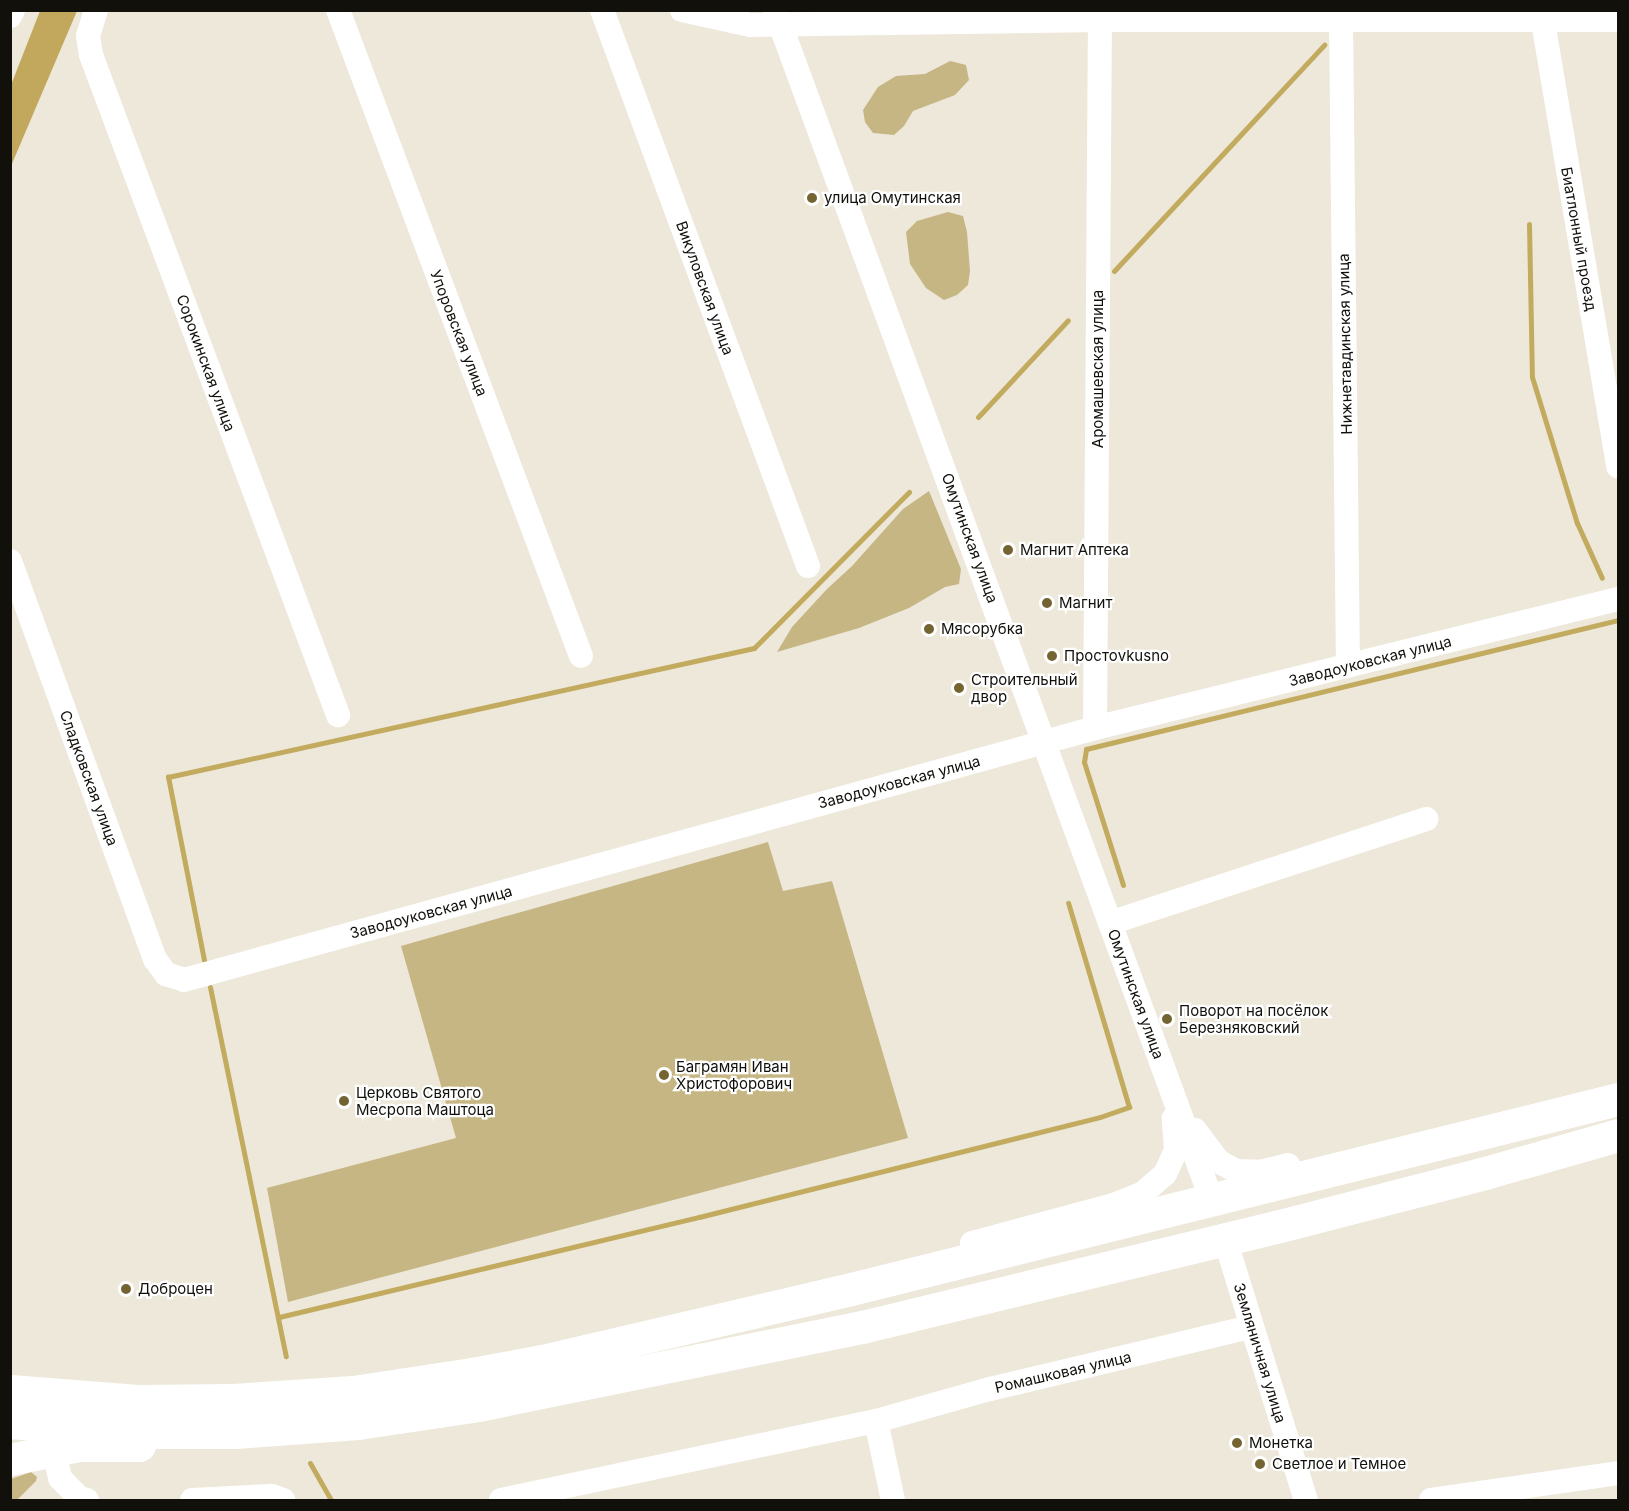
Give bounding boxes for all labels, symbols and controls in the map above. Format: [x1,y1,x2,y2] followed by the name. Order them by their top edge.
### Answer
[1557,166,1601,312] street label: Биатлонный проезд
[824,189,961,207] place label: улица Омутинская
[805,191,819,205] marker: улица Омутинская
[672,219,738,357] street label: Викуловская улица
[1334,253,1356,435] street label: Нижнетавдинская улица
[427,267,491,399] street label: Упоровская улица
[1089,290,1107,448] street label: Аромашевская улица
[173,292,239,434] street label: Сорокинская улица
[938,471,1002,605] street label: Омутинская улица
[1020,541,1129,559] place label: Магнит Аптека
[1001,543,1015,557] marker: Магнит Аптека
[1059,594,1112,612] place label: Магнит
[1040,596,1054,610] marker: Магнит
[941,620,1023,638] place label: Мясорубка
[922,622,936,636] marker: Мясорубка
[1287,632,1453,690] street label: Заводоуковская улица
[1064,647,1169,665] place label: Простоvkusno
[1045,649,1059,663] marker: Простоvkusno
[971,670,1078,705] place label: Строительный двор
[952,681,966,695] marker: Строительный двор
[56,708,122,848] street label: Сладковская улица
[816,752,982,812] street label: Заводоуковская улица
[348,882,514,942] street label: Заводоуковская улица
[1104,927,1168,1061] street label: Омутинская улица
[1179,1001,1328,1036] place label: Поворот на посёлок Березняковский
[1160,1012,1174,1026] marker: Поворот на посёлок Березняковский
[676,1057,792,1092] place label: Баграмян Иван Христофорович
[657,1068,671,1082] marker: Баграмян Иван Христофорович
[356,1083,494,1118] place label: Церковь Святого Месропа Маштоца
[337,1094,351,1108] marker: Церковь Святого Месропа Маштоца
[138,1280,213,1298] place label: Доброцен
[1230,1281,1290,1425] street label: Земляничная улица
[119,1282,133,1296] marker: Доброцен
[993,1348,1133,1396] street label: Ромашковая улица
[1249,1434,1313,1452] place label: Монетка
[1230,1436,1244,1450] marker: Монетка
[1272,1455,1406,1473] place label: Светлое и Темное
[1253,1457,1267,1471] marker: Светлое и Темное

